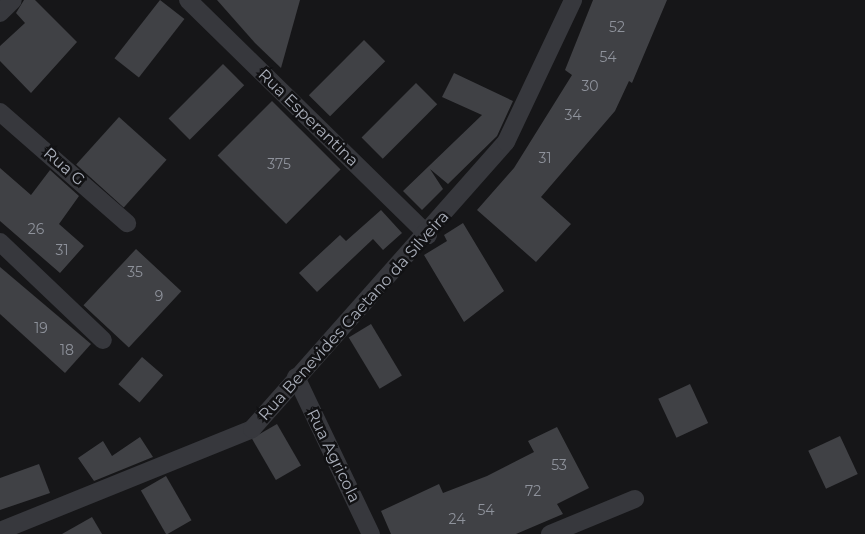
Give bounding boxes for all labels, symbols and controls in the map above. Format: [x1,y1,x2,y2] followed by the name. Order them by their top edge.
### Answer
[609,19,625,35] house number: 52
[599,49,617,65] house number: 54
[254,65,362,171] street label: Rua Esperantina
[581,78,599,94] house number: 30
[564,107,582,123] house number: 34
[39,144,89,190] street label: Rua G
[539,150,551,166] house number: 31
[267,156,291,172] house number: 375
[255,207,453,425] street label: Rua Benevides Caetano da Silveira
[28,221,44,237] house number: 26
[56,242,68,258] house number: 31
[127,264,143,280] house number: 35
[155,288,163,304] house number: 9
[34,320,48,336] house number: 19
[60,342,74,358] house number: 18
[302,406,364,506] street label: Rua Agricola
[551,457,567,473] house number: 53
[525,483,541,499] house number: 72
[477,502,495,518] house number: 54
[449,511,465,527] house number: 24

